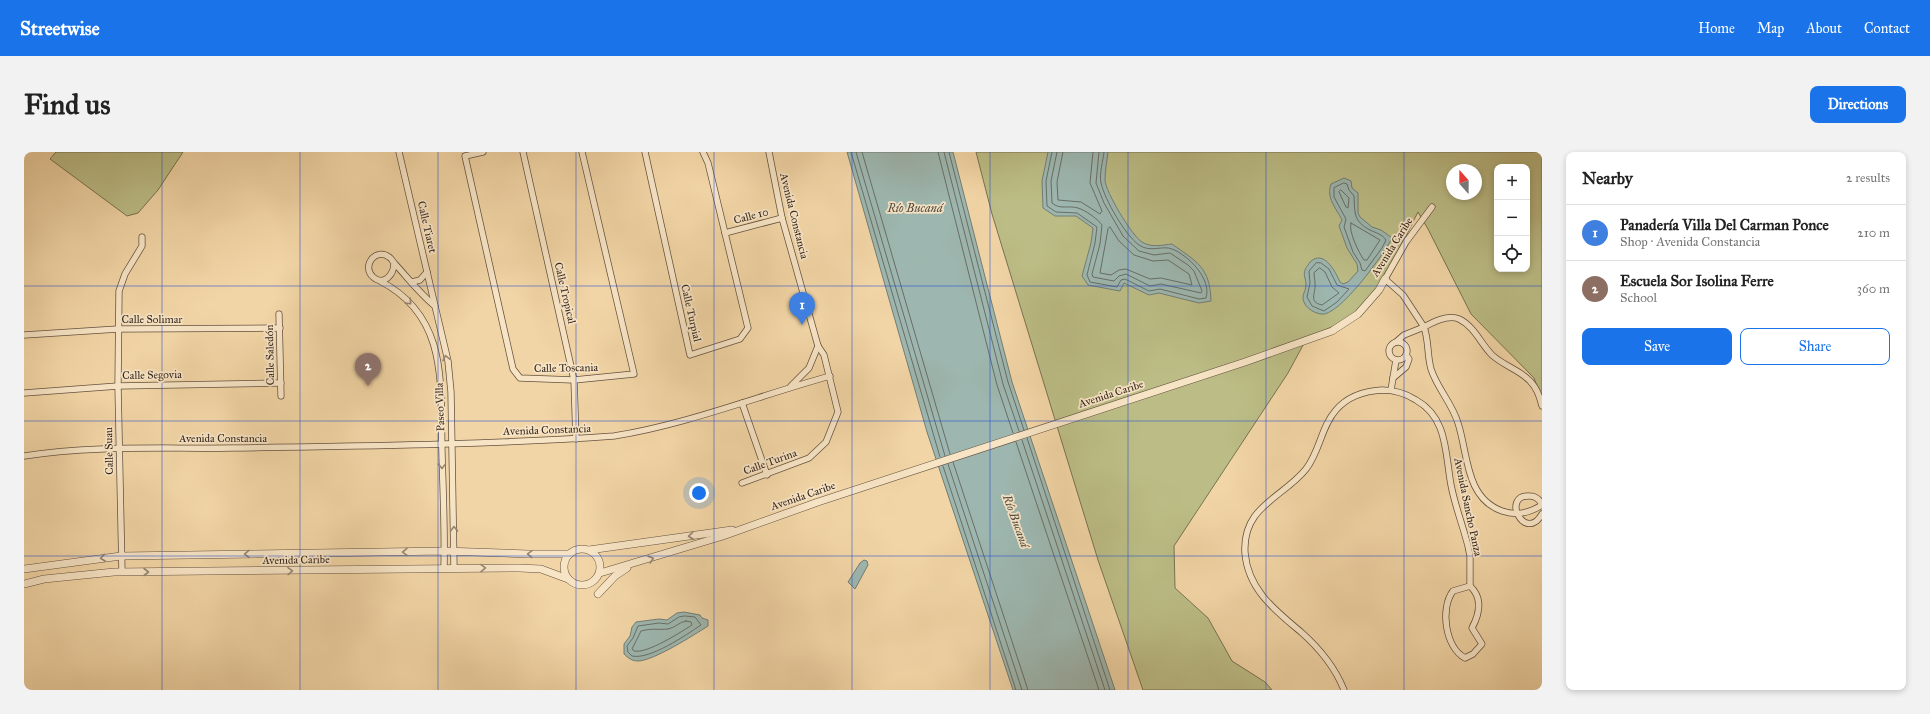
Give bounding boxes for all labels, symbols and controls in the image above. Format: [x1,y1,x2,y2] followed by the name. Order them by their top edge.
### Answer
[20,17,100,40] text: Streetwise
[1698,20,1735,37] text: Home
[1757,20,1784,37] text: Map
[1806,20,1842,37] text: About
[1864,20,1910,37] text: Contact
[1810,86,1906,123] button: Directions
[24,87,110,122] text: Find us
[1446,164,1482,200] north arrow
[1494,164,1530,272] map controls
[1494,164,1530,200] button: +
[1582,168,1633,189] text: Nearby
[1846,170,1890,186] text: 2 results
[777,171,811,261] street label: Avenida Constancia
[415,200,439,254] street label: Calle Tiaret
[1494,200,1530,236] button: −
[886,201,945,215] water label: Río Bucaná
[732,205,770,227] street label: Calle 10
[1368,215,1416,280] street label: Avenida Caribe
[1620,216,1829,234] text: Panadería Villa Del Carman Ponce
[1592,225,1598,241] text: 1
[1857,225,1890,241] text: 210 m
[1620,234,1760,250] text: Shop · Avenida Constancia
[1494,236,1530,272] button: locate
[552,261,578,325] street label: Calle Tropical
[1620,272,1774,290] text: Escuela Sor Isolina Ferre
[1592,281,1598,297] text: 2
[1857,281,1890,297] text: 360 m
[678,283,704,343] street label: Calle Turpial
[1620,290,1657,306] text: School
[789,292,815,325] pin: 1
[405,298,412,305] one-way arrow
[122,313,183,326] street label: Calle Solimar
[263,325,277,385] street label: Calle Saledón
[1582,328,1732,365] button: Save
[1740,328,1890,365] button: Share
[355,353,381,386] pin: 2
[443,354,451,361] one-way arrow
[534,361,599,375] street label: Calle Toscania
[122,368,182,382] street label: Calle Segovia
[1076,377,1145,411] street label: Avenida Caribe
[433,382,447,432] street label: Paseo Villa
[502,422,592,438] street label: Avenida Constancia
[102,427,116,475] street label: Calle Suau
[178,432,267,445] street label: Avenida Constancia
[741,446,799,478] street label: Calle Turina
[1451,456,1485,558] street label: Avenida Sancho Panza
[438,463,446,469] one-way arrow
[768,479,837,513] street label: Avenida Caribe
[689,483,709,503] your location
[1000,492,1033,551] water label: Río Bucaná
[449,526,458,532] one-way arrow
[688,532,694,541] one-way arrow
[402,548,408,556] one-way arrow
[244,550,250,558] one-way arrow
[527,550,533,558] one-way arrow
[100,553,107,562] one-way arrow
[261,553,330,567] street label: Avenida Caribe
[647,555,654,564] one-way arrow
[480,564,486,572] one-way arrow
[287,567,293,575] one-way arrow
[143,568,149,576] one-way arrow

